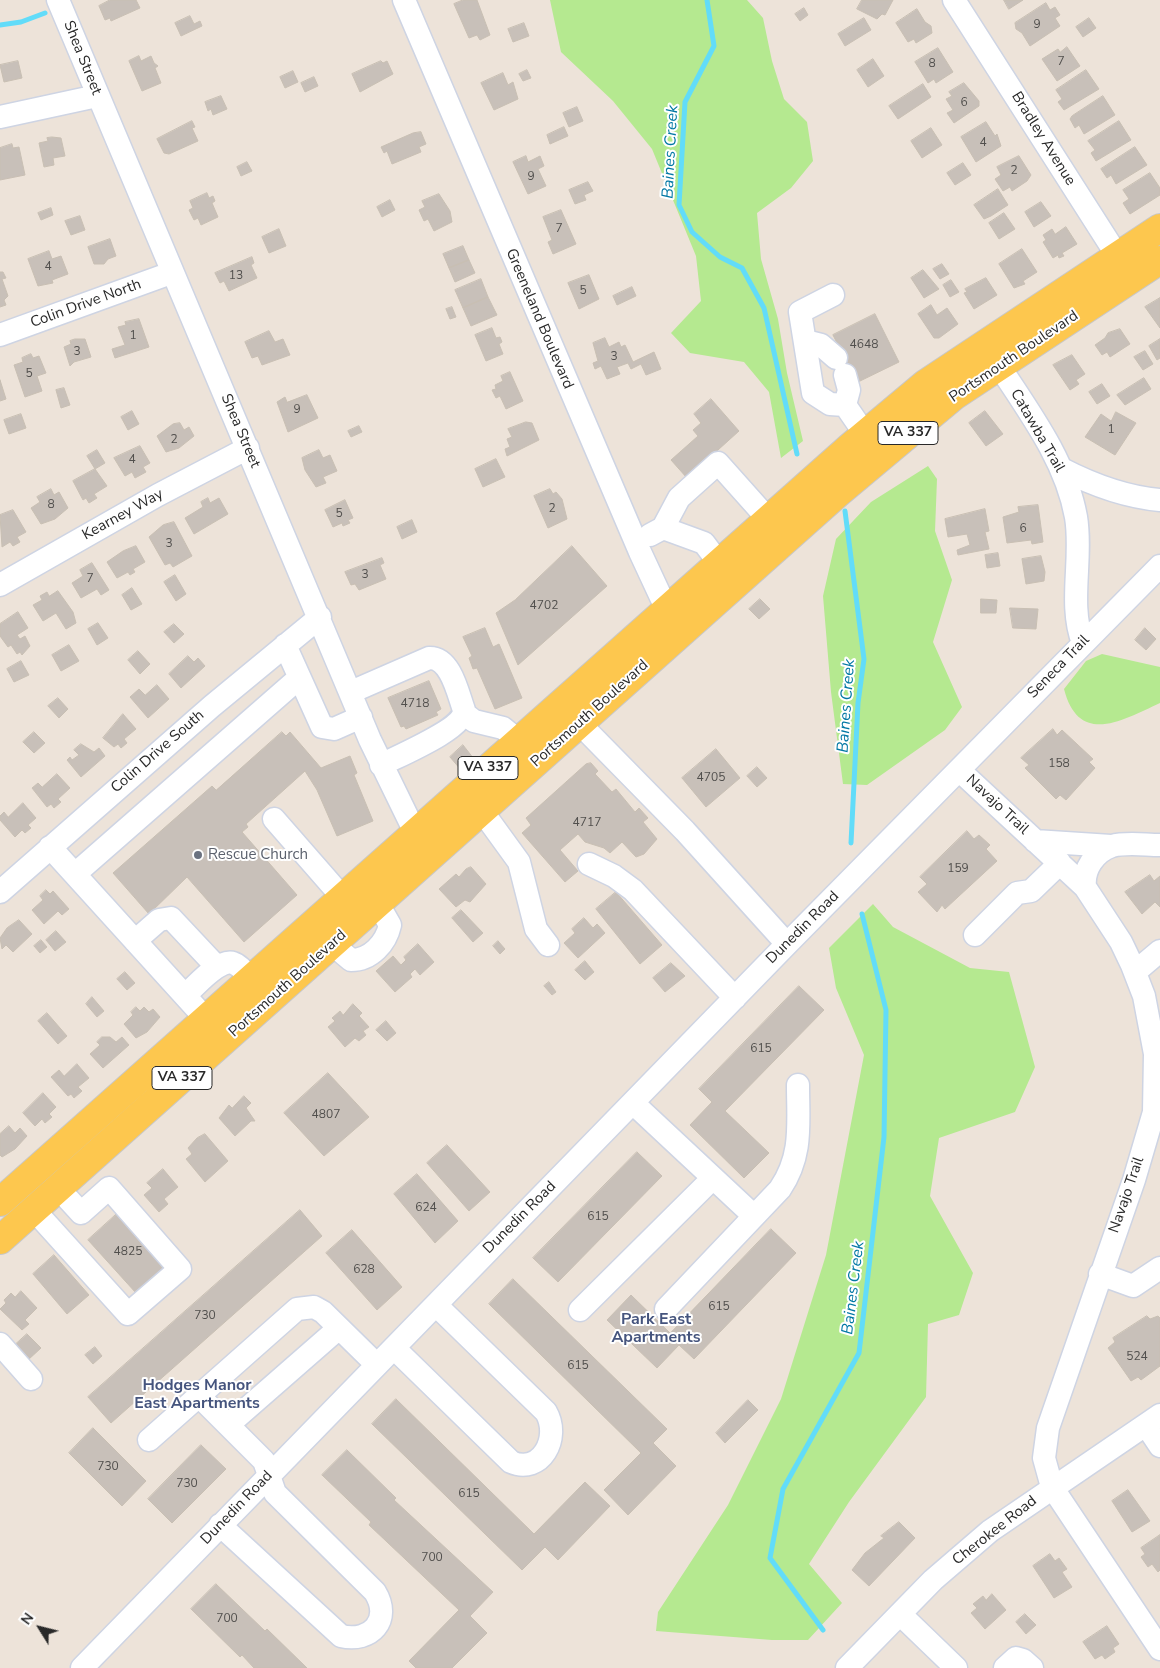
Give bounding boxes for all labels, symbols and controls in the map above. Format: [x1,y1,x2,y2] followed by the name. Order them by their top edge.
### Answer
[59,18,105,98] street label: Shea Street
[1033,18,1041,32] house number: 9
[1057,55,1065,69] house number: 7
[928,57,936,71] house number: 8
[1007,89,1079,189] street label: Bradley Avenue
[960,96,968,110] house number: 6
[659,105,683,199] water label: Baines Creek
[979,136,987,150] house number: 4
[1010,164,1018,178] house number: 2
[527,170,535,184] house number: 9
[555,222,563,236] house number: 7
[501,246,577,392] street label: Greeneland Boulevard
[44,260,52,274] house number: 4
[229,269,243,283] house number: 13
[28,276,144,332] street label: Colin Drive North
[579,284,587,298] house number: 5
[946,307,1082,407] street label: Portsmouth Boulevard
[129,329,137,343] house number: 1
[850,338,878,352] house number: 4648
[73,345,81,359] house number: 3
[610,350,618,364] house number: 3
[25,367,33,381] house number: 5
[1006,386,1068,476] street label: Catawba Trail
[216,391,264,471] street label: Shea Street
[293,403,301,417] house number: 9
[878,422,938,444] road number: VA 337
[1107,423,1115,437] house number: 1
[170,433,178,447] house number: 2
[128,453,136,467] house number: 4
[79,485,167,545] street label: Kearney Way
[47,498,55,512] house number: 8
[548,502,556,516] house number: 2
[335,507,343,521] house number: 5
[1019,522,1027,536] house number: 6
[165,537,173,551] house number: 3
[361,568,369,582] house number: 3
[86,572,94,586] house number: 7
[530,599,558,613] house number: 4702
[1024,631,1094,703] street label: Seneca Trail
[528,657,652,771] street label: Portsmouth Boulevard
[834,659,860,753] water label: Baines Creek
[401,697,429,711] house number: 4718
[108,707,208,797] street label: Colin Drive South
[458,756,518,780] road number: VA 337
[1048,757,1070,771] house number: 158
[697,771,725,785] house number: 4705
[962,771,1032,839] street label: Navajo Trail
[573,816,601,830] house number: 4717
[208,846,308,864] place label: Rescue Church
[192,849,204,861] marker: Rescue Church
[947,862,969,876] house number: 159
[763,888,843,968] street label: Dunedin Road
[226,927,350,1041] street label: Portsmouth Boulevard
[750,1042,772,1056] house number: 615
[152,1066,212,1090] road number: VA 337
[312,1108,340,1122] house number: 4807
[1106,1155,1148,1235] street label: Navajo Trail
[480,1178,560,1258] street label: Dunedin Road
[415,1201,437,1215] house number: 624
[587,1210,609,1224] house number: 615
[839,1240,869,1336] water label: Baines Creek
[114,1245,142,1259] house number: 4825
[353,1263,375,1277] house number: 628
[708,1300,730,1314] house number: 615
[194,1309,216,1323] house number: 730
[611,1310,701,1348] district label: Park East Apartments
[1126,1350,1148,1364] house number: 524
[567,1359,589,1373] house number: 615
[134,1376,260,1414] district label: Hodges Manor East Apartments
[97,1460,119,1474] house number: 730
[197,1467,277,1549] street label: Dunedin Road
[176,1477,198,1491] house number: 730
[458,1487,480,1501] house number: 615
[949,1492,1041,1570] street label: Cherokee Road
[421,1551,443,1565] house number: 700
[15,1603,65,1653] north arrow
[17,1609,38,1629] text: N
[216,1612,238,1626] house number: 700

